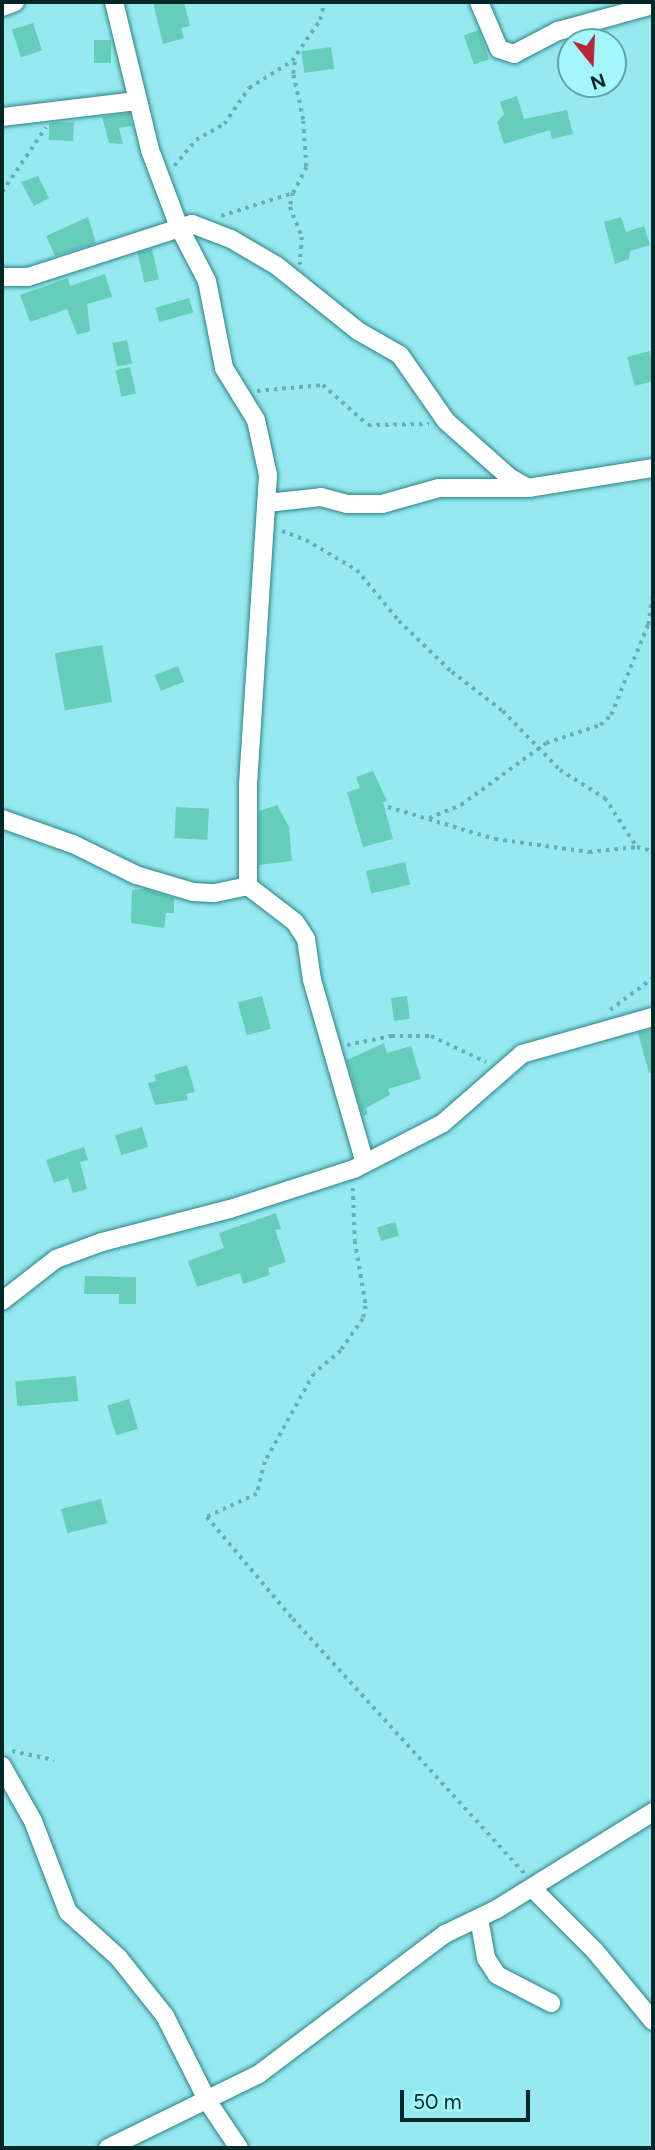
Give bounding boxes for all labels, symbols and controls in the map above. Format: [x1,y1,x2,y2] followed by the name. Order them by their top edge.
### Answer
[557,28,627,98] north arrow
[587,68,609,95] text: N
[403,2076,532,2120] scale bar
[413,2089,462,2114] text: 50 m

